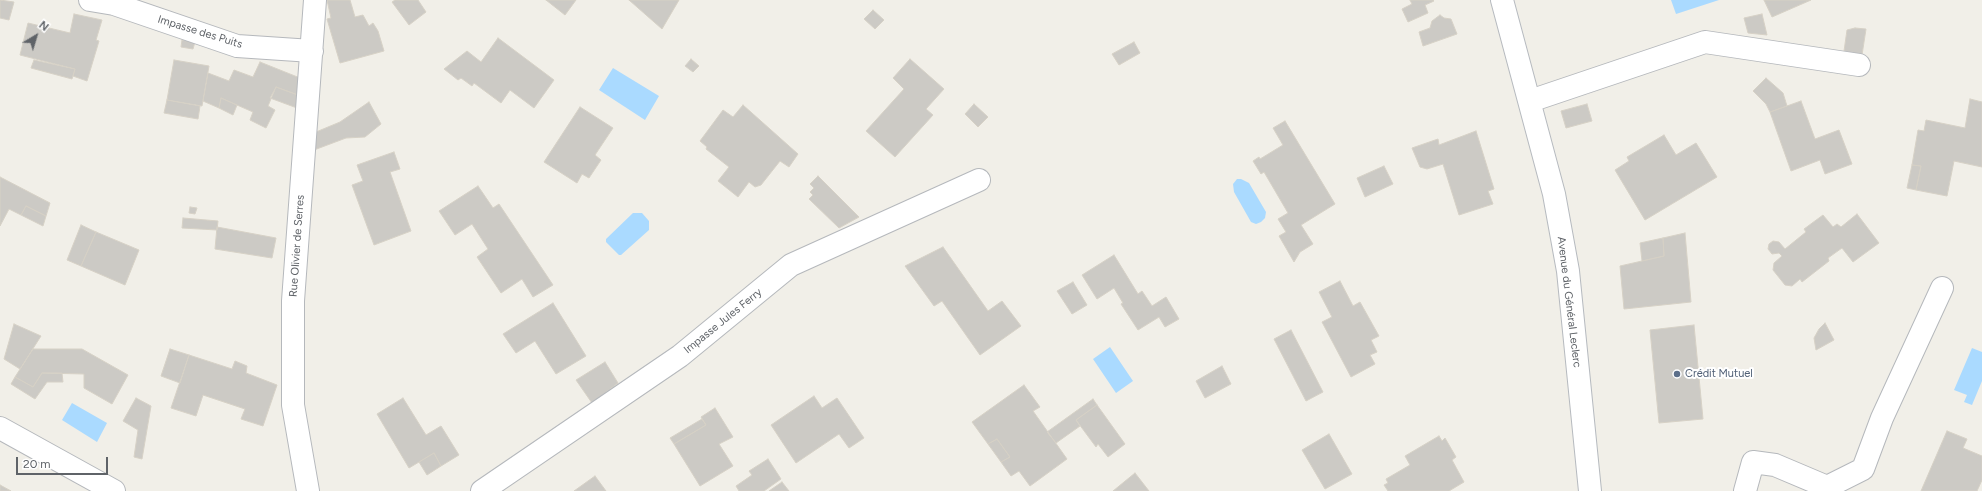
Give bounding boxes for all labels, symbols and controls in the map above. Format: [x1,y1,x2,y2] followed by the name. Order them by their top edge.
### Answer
[156,13,244,51] street label: Impasse des Puits
[16,16,56,56] north arrow
[36,18,51,34] text: N
[287,194,307,298] street label: Rue Olivier de Serres
[1554,236,1584,368] street label: Avenue du Général Leclerc
[681,285,765,357] street label: Impasse Jules Ferry
[1685,367,1753,381] place label: Crédit Mutuel
[1672,369,1682,379] marker: Crédit Mutuel
[18,449,110,475] scale bar
[23,457,51,471] text: 20 m

